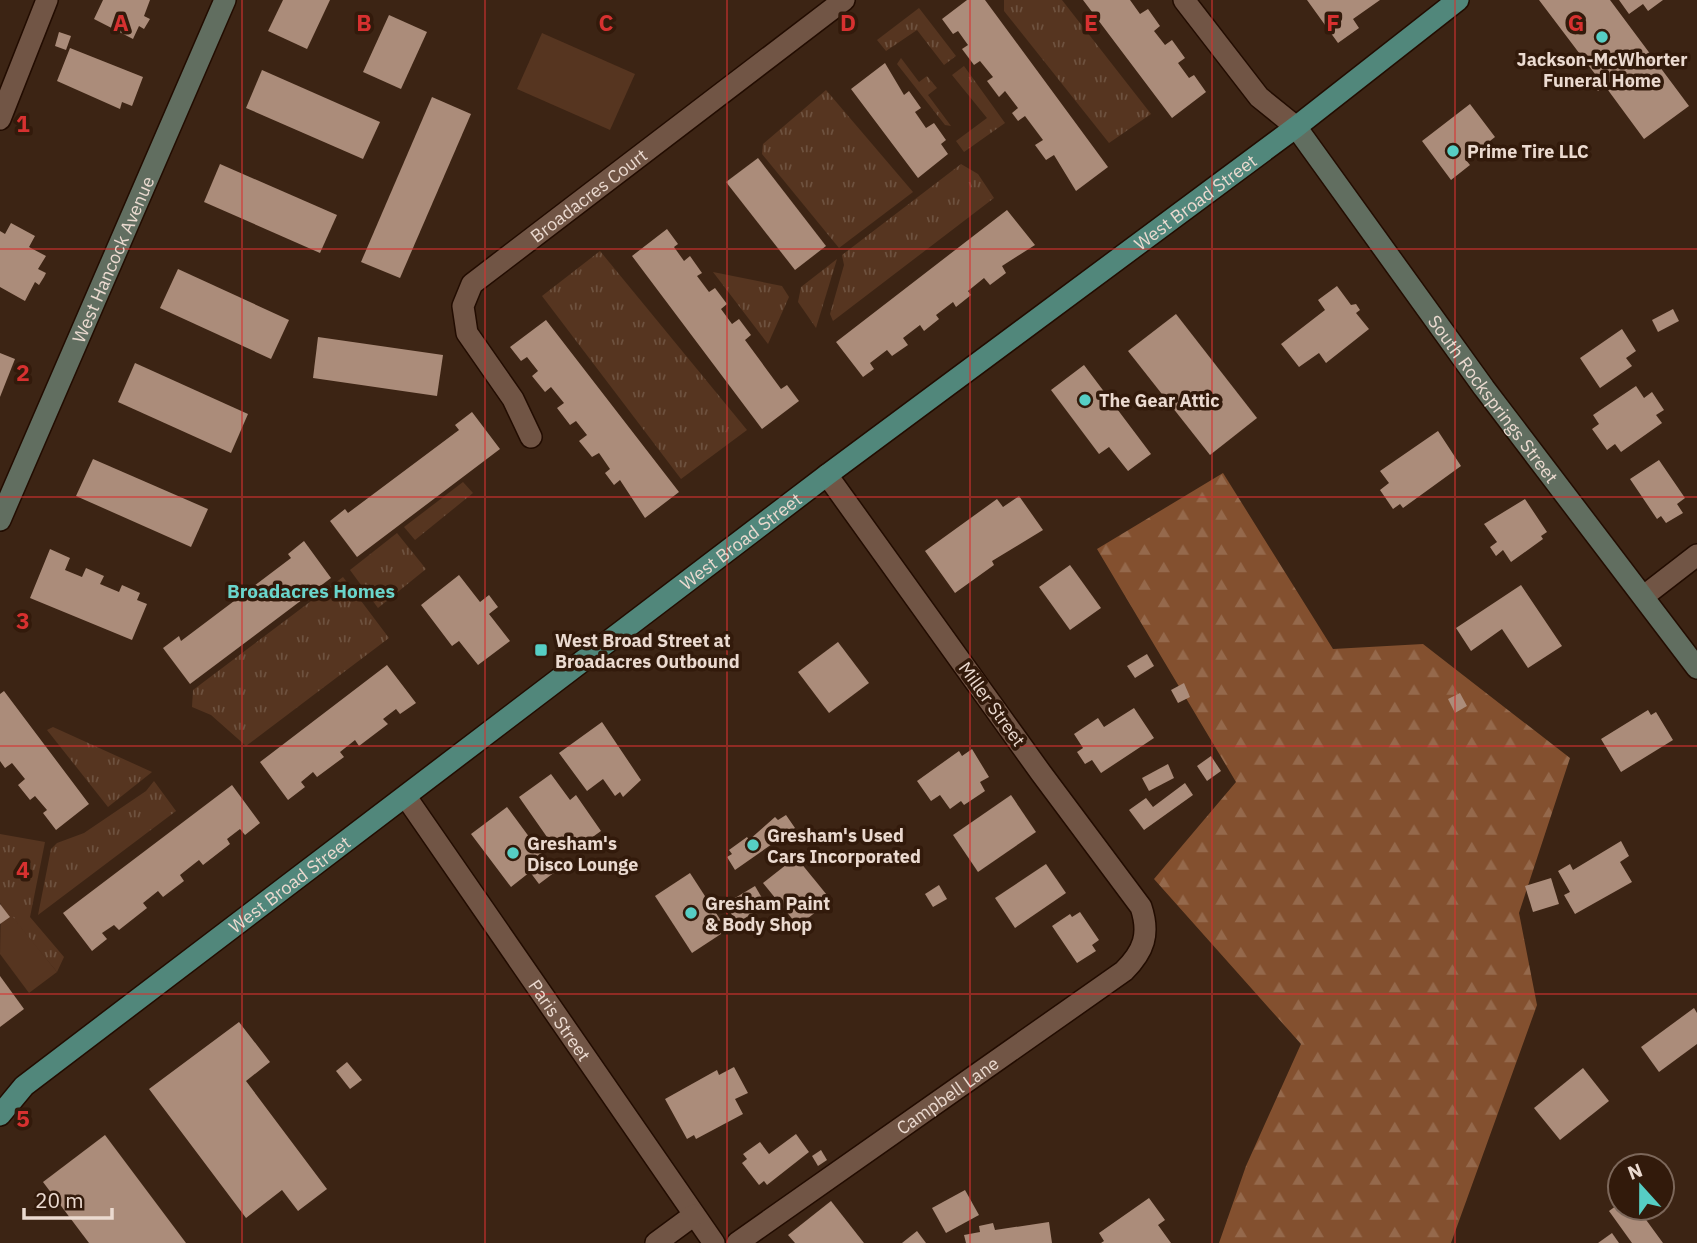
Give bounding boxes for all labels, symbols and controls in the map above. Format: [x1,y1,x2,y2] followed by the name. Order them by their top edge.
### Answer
[113,7,129,37] text: A
[356,7,372,37] text: B
[599,7,614,37] text: C
[840,7,856,37] text: D
[1084,7,1098,37] text: E
[1326,7,1340,37] text: F
[1568,7,1584,37] text: G
[1594,29,1610,45] marker: Jackson-McWhorter Funeral Home
[1517,48,1687,92] place label: Jackson-McWhorter Funeral Home
[16,108,30,138] text: 1
[1467,140,1589,163] place label: Prime Tire LLC
[525,143,651,247] street label: Broadacres Court
[1445,143,1461,159] marker: Prime Tire LLC
[1129,149,1261,255] street label: West Broad Street
[67,172,159,346] street label: West Hancock Avenue
[1423,310,1564,488] street label: South Rocksprings Street
[16,357,30,387] text: 2
[1099,389,1220,412] place label: The Gear Attic
[1077,392,1093,408] marker: The Gear Attic
[675,487,806,594] street label: West Broad Street
[227,579,395,603] district label: Broadacres Homes
[16,605,30,635] text: 3
[555,629,740,673] place label: West Broad Street at Broadacres Outbound
[533,642,549,658] marker: West Broad Street at Broadacres Outbound
[954,657,1030,751] street label: Miller Street
[767,824,921,868] place label: Gresham's Used Cars Incorporated
[224,830,355,938] street label: West Broad Street
[527,832,638,876] place label: Gresham's Disco Lounge
[745,837,761,853] marker: Gresham's Used Cars Incorporated
[505,845,521,861] marker: Gresham's Disco Lounge
[16,854,30,884] text: 4
[705,892,830,936] place label: Gresham Paint & Body Shop
[683,905,699,921] marker: Gresham Paint & Body Shop
[524,975,596,1065] street label: Paris Street
[892,1051,1003,1139] street label: Campbell Lane
[16,1103,30,1133] text: 5
[1606,1152,1676,1222] north arrow
[1624,1157,1646,1185] text: N
[24,1176,112,1220] scale bar
[35,1186,84,1214] text: 20 m

